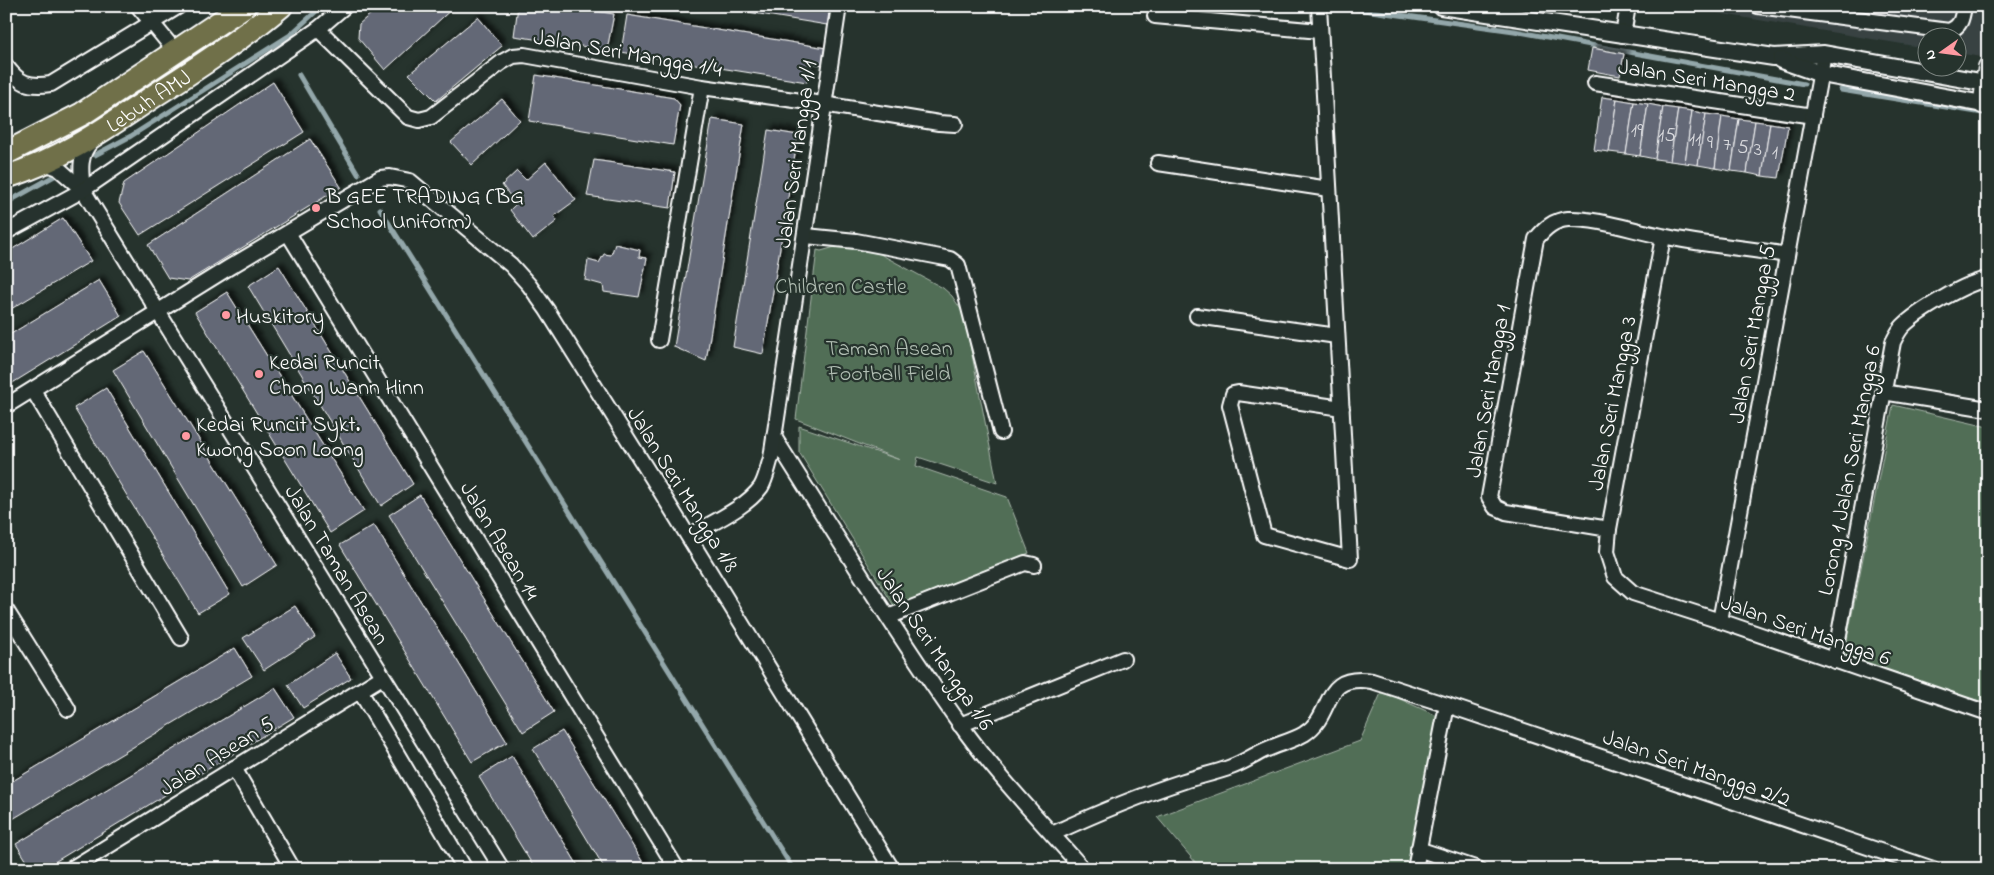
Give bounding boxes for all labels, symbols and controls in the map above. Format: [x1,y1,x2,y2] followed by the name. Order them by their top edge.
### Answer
[531,23,724,88] street label: Jalan Seri Mangga 1/4
[1916,28,1966,78] north arrow
[1920,48,1942,62] text: N
[1615,52,1797,113] street label: Jalan Seri Mangga 2
[769,59,828,250] street label: Jalan Seri Mangga 1/1
[101,63,198,143] street label: Lebuh AMJ
[1631,117,1643,146] house number: 19
[1658,122,1676,151] house number: 15
[1689,126,1701,155] house number: 11
[1707,129,1713,158] house number: 9
[1723,131,1731,160] house number: 7
[1737,134,1749,163] house number: 5
[1754,136,1762,165] house number: 3
[1772,139,1778,168] house number: 1
[325,182,524,239] place label: B GEE TRADING (BG School Uniform)
[310,202,322,214] marker: B GEE TRADING (BG School Uniform)
[1723,243,1786,426] street label: Jalan Seri Mangga 5
[775,272,907,304] park label: Children Castle
[236,302,324,335] place label: Huskitory
[1459,303,1522,481] street label: Jalan Seri Mangga 1
[220,309,232,321] marker: Huskitory
[1581,314,1648,494] street label: Jalan Seri Mangga 3
[825,334,953,391] park label: Taman Asean Football Field
[1811,342,1892,599] street label: Lorong 1 Jalan Seri Mangga 6
[269,348,424,406] place label: Kedai Runcit Chong Wann Hinn
[253,368,265,380] marker: Kedai Runcit Chong Wann Hinn
[617,401,745,580] street label: Jalan Seri Mangga 1/8
[196,410,364,468] place label: Kedai Runcit Sykt. Kwong Soon Loong
[180,430,192,442] marker: Kedai Runcit Sykt. Kwong Soon Loong
[450,476,547,607] street label: Jalan Asean 14
[275,479,396,652] street label: Jalan Taman Asean
[866,561,1001,739] street label: Jalan Seri Mangga 1/6
[1715,588,1895,677] street label: Jalan Seri Mangga 6
[154,710,281,806] street label: Jalan Asean 5
[1597,723,1794,818] street label: Jalan Seri Mangga 2/2

